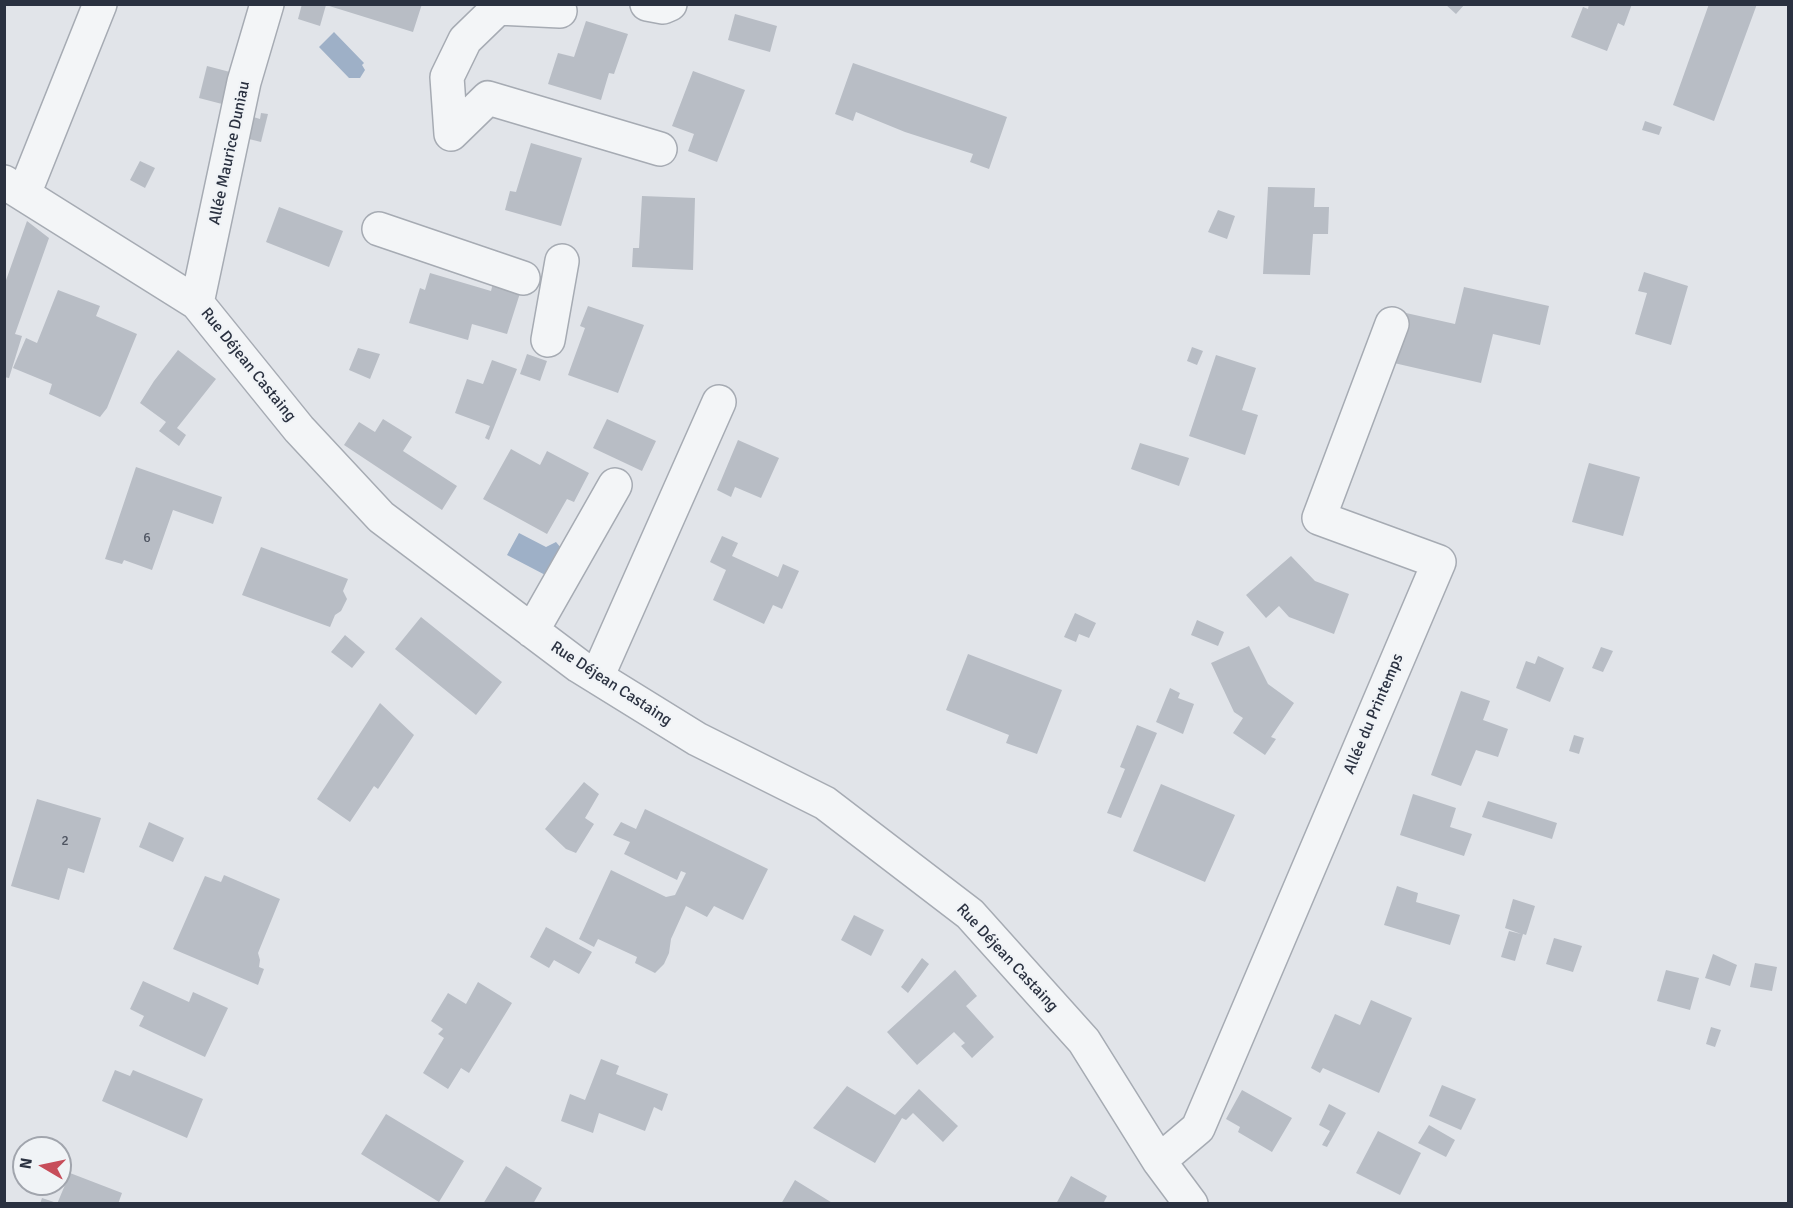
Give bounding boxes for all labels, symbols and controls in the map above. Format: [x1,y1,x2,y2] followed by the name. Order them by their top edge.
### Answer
[205,79,255,227] street label: Allée Maurice Duniau
[196,304,300,426] street label: Rue Déjean Castaing
[143,530,151,546] house number: 6
[547,638,675,730] street label: Rue Déjean Castaing
[1340,651,1408,777] street label: Allée du Printemps
[61,833,69,849] house number: 2
[952,900,1062,1016] street label: Rue Déjean Castaing
[12,1136,72,1196] north arrow
[15,1156,37,1171] text: N

